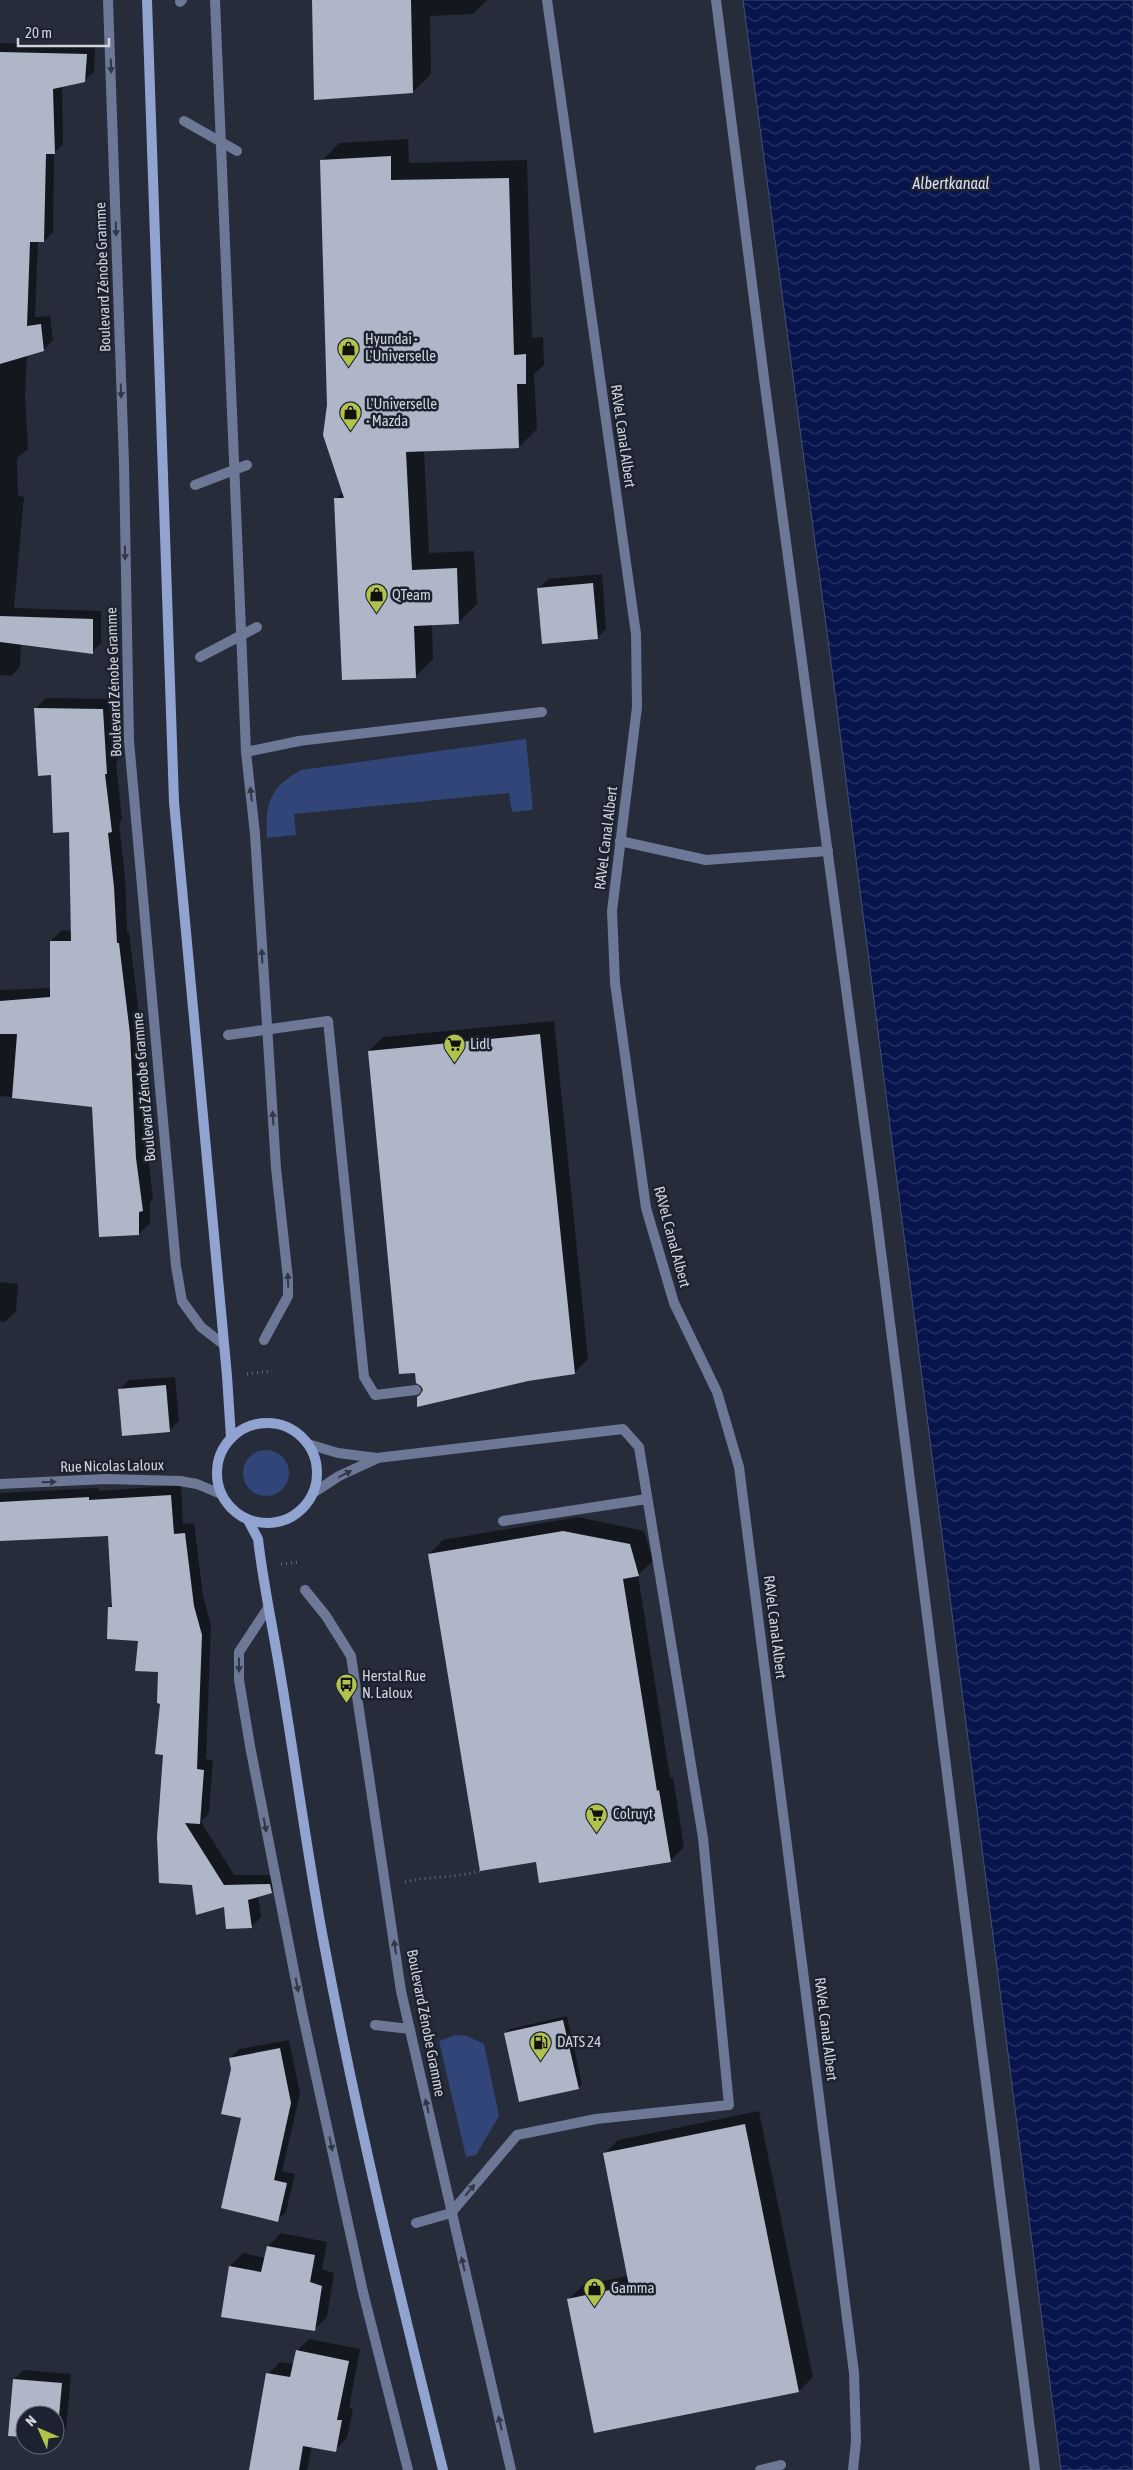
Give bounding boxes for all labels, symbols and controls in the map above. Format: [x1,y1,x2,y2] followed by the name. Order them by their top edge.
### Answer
[18,15,109,47] scale bar
[25,24,52,41] text: 20 m
[107,58,115,74] one-way arrow
[911,174,990,192] water label: Albertkanaal
[91,202,114,352] street label: Boulevard Zénobe Gramme
[113,221,121,237] one-way arrow
[365,330,436,364] place label: Hyundai - L'Universelle
[337,336,361,367] shop icon: Hyundai - L'Universelle
[118,383,126,399] one-way arrow
[608,383,639,489] street label: RAVeL Canal Albert
[366,395,437,429] place label: L'Universelle - Mazda
[338,401,362,432] shop icon: L'Universelle - Mazda
[122,546,130,562] one-way arrow
[364,583,388,614] shop icon: QTeam
[392,586,431,603] place label: QTeam
[102,607,125,757] street label: Boulevard Zénobe Gramme
[591,785,620,891] street label: RAVeL Canal Albert
[247,786,255,802] one-way arrow
[257,948,265,964] one-way arrow
[128,1011,158,1162] street label: Boulevard Zénobe Gramme
[442,1032,466,1063] supermarket icon: Lidl
[470,1035,490,1052] place label: Lidl
[268,1110,276,1126] one-way arrow
[651,1184,694,1289] street label: RAVeL Canal Albert
[284,1272,292,1288] one-way arrow
[60,1456,164,1475] street label: Rue Nicolas Laloux
[337,1470,352,1478] one-way arrow
[41,1477,57,1485] one-way arrow
[761,1574,790,1680] street label: RAVeL Canal Albert
[235,1658,243,1674] one-way arrow
[362,1667,426,1701] place label: Herstal Rue N. Laloux
[334,1673,358,1704] bus stop icon: Herstal Rue N. Laloux
[585,1802,609,1833] supermarket icon: Colruyt
[613,1805,653,1822] place label: Colruyt
[262,1818,270,1834] one-way arrow
[391,1938,399,1954] one-way arrow
[404,1948,449,2098] street label: Boulevard Zénobe Gramme
[812,1976,841,2082] street label: RAVeL Canal Albert
[293,1977,301,1993] one-way arrow
[529,2030,553,2061] fuel station icon: DATS 24
[557,2033,601,2050] place label: DATS 24
[423,2098,431,2113] one-way arrow
[327,2136,335,2151] one-way arrow
[465,2184,476,2197] one-way arrow
[459,2257,467,2272] one-way arrow
[583,2276,607,2307] shop icon: Gamma
[611,2279,655,2296] place label: Gamma
[15,2405,65,2455] north arrow
[22,2412,39,2429] text: N
[496,2415,504,2430] one-way arrow

